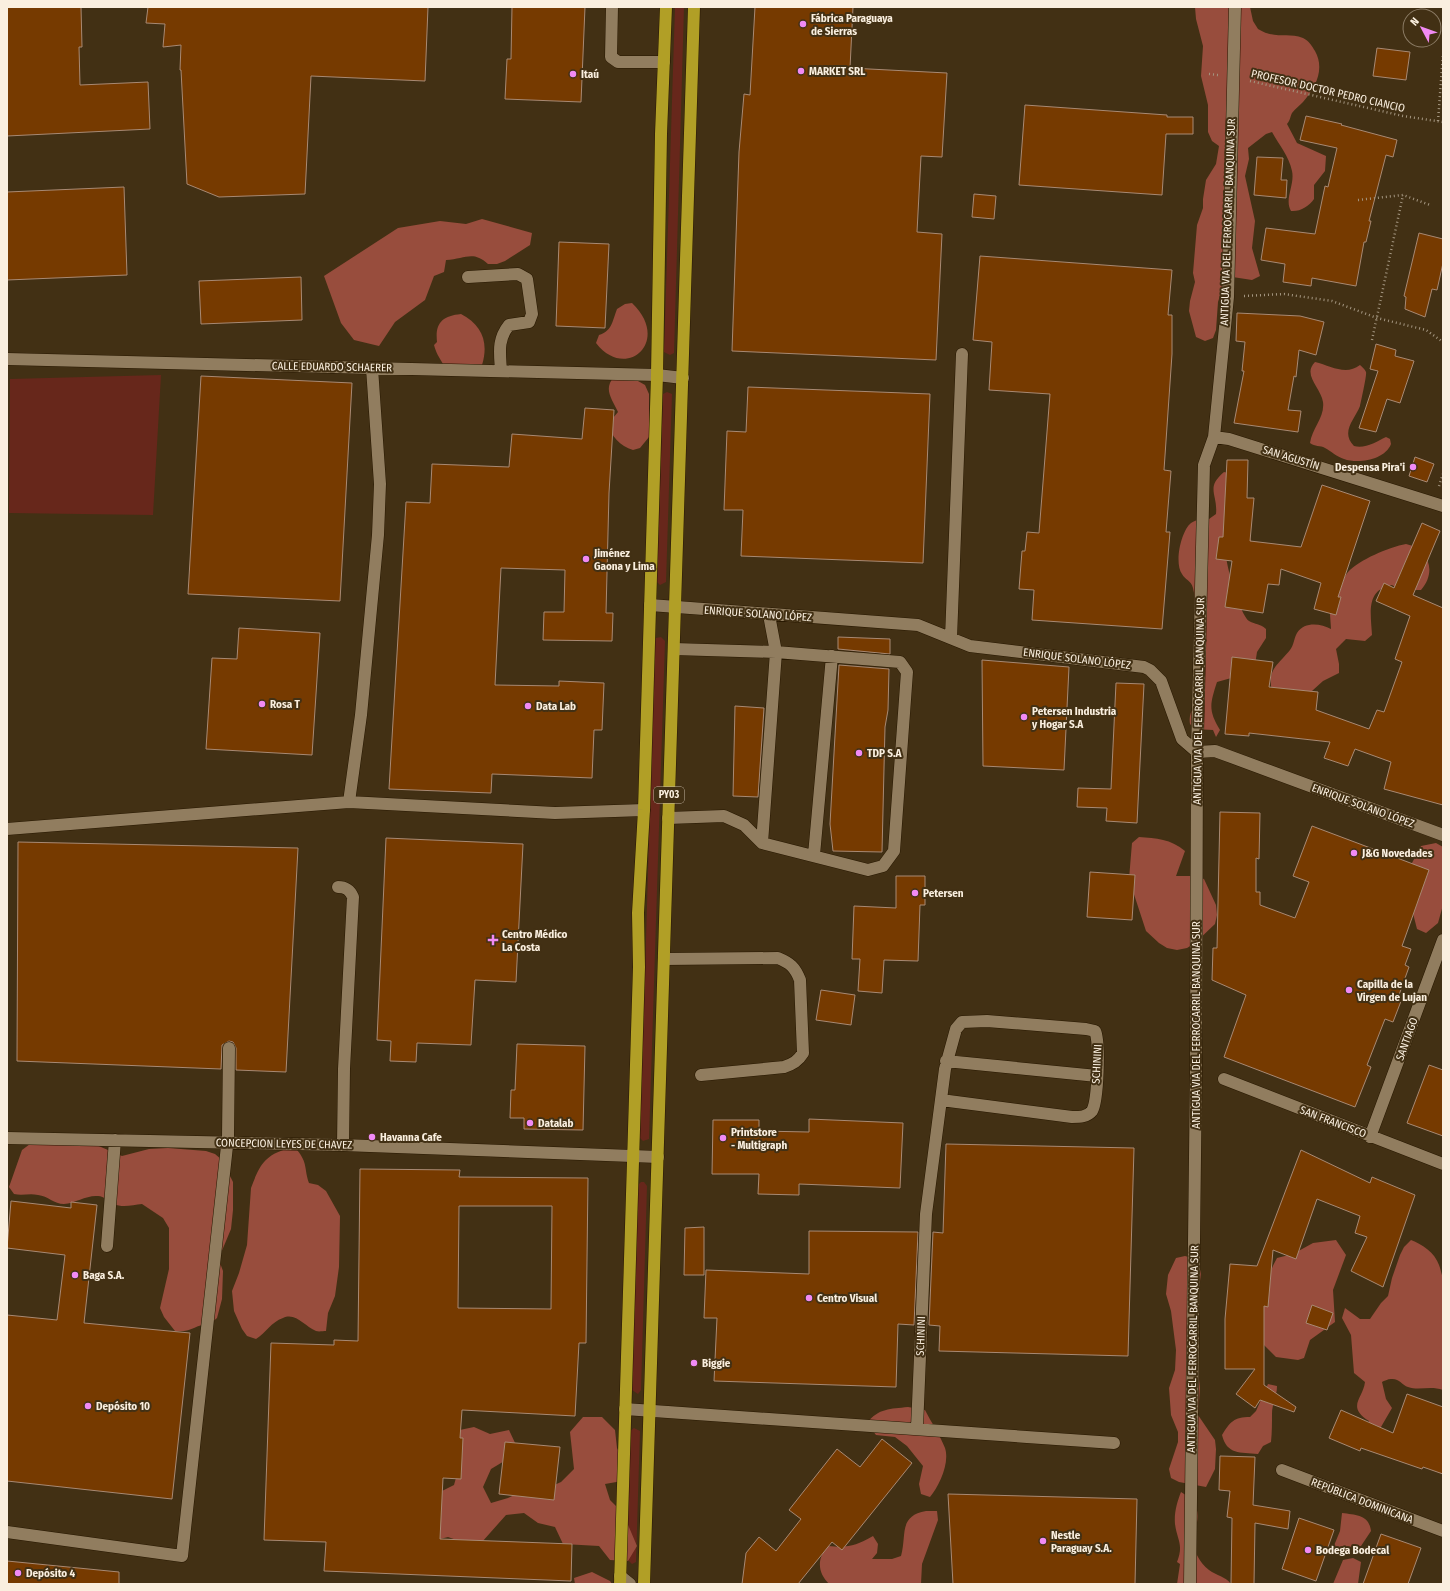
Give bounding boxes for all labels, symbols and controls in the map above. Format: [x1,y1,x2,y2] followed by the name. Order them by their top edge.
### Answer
[1402,8,1442,48] north arrow
[811,12,893,38] place label: Fábrica Paraguaya de Sierras
[1408,15,1422,29] text: N
[798,19,808,29] marker: Fábrica Paraguaya de Sierras
[809,65,866,78] place label: MARKET SRL
[796,66,806,76] marker: MARKET SRL
[1250,67,1406,115] street label: PROFESOR DOCTOR PEDRO CIANCIO
[581,68,599,81] place label: Itaú
[568,69,578,79] marker: Itaú
[1218,118,1238,326] street label: ANTIGUA VIA DEL FERROCARRIL BANQUINA SUR
[272,359,392,375] street label: CALLE EDUARDO SCHAERER
[1261,442,1321,473] street label: SAN AGUSTÍN
[1335,461,1405,474] place label: Despensa Pira'i
[1408,462,1418,472] marker: Despensa Pira'i
[593,547,655,573] place label: Jiménez Gaona y Lima
[581,554,591,564] marker: Jiménez Gaona y Lima
[1191,597,1207,805] street label: ANTIGUA VIA DEL FERROCARRIL BANQUINA SUR
[704,603,813,624] street label: ENRIQUE SOLANO LÓPEZ
[1022,645,1132,672] street label: ENRIQUE SOLANO LÓPEZ
[270,698,300,711] place label: Rosa T
[257,699,267,709] marker: Rosa T
[536,700,576,713] place label: Data Lab
[523,701,533,711] marker: Data Lab
[1031,705,1117,731] place label: Petersen Industria y Hogar S.A
[1019,712,1029,722] marker: Petersen Industria y Hogar S.A
[867,747,903,760] place label: TDP S.A
[854,748,864,758] marker: TDP S.A
[1310,780,1416,831] street label: ENRIQUE SOLANO LÓPEZ
[654,787,684,803] road number: PY03
[1361,847,1433,860] place label: J&G Novedades
[1349,848,1359,858] marker: J&G Novedades
[923,887,964,900] place label: Petersen
[910,888,920,898] marker: Petersen
[1190,921,1203,1129] street label: ANTIGUA VIA DEL FERROCARRIL BANQUINA SUR
[502,928,568,954] place label: Centro Médico La Costa
[487,934,499,946] marker: Centro Médico La Costa
[1356,978,1427,1004] place label: Capilla de la Virgen de Lujan
[1344,985,1354,995] marker: Capilla de la Virgen de Lujan
[1393,1016,1421,1062] street label: SANTIAGO
[1089,1044,1105,1084] street label: SCHININI
[1298,1103,1368,1141] street label: SAN FRANCISCO
[538,1117,573,1130] place label: Datalab
[525,1118,535,1128] marker: Datalab
[731,1126,787,1152] place label: Printstore - Multigraph
[380,1131,442,1144] place label: Havanna Cafe
[367,1132,377,1142] marker: Havanna Cafe
[718,1133,728,1143] marker: Printstore - Multigraph
[216,1136,352,1152] street label: CONCEPCION LEYES DE CHAVEZ
[1185,1245,1201,1453] street label: ANTIGUA VIA DEL FERROCARRIL BANQUINA SUR
[83,1269,125,1282] place label: Baga S.A.
[70,1270,80,1280] marker: Baga S.A.
[817,1292,878,1305] place label: Centro Visual
[804,1293,814,1303] marker: Centro Visual
[914,1316,928,1356] street label: SCHININI
[702,1357,731,1370] place label: Biggie
[689,1358,699,1368] marker: Biggie
[96,1400,150,1413] place label: Depósito 10
[83,1401,93,1411] marker: Depósito 10
[1309,1475,1415,1527] street label: REPÚBLICA DOMINICANA
[1051,1529,1112,1555] place label: Nestle Paraguay S.A.
[1038,1536,1048,1546] marker: Nestle Paraguay S.A.
[1316,1544,1390,1557] place label: Bodega Bodecal
[1303,1545,1313,1555] marker: Bodega Bodecal
[26,1567,75,1580] place label: Depósito 4
[13,1568,23,1578] marker: Depósito 4

